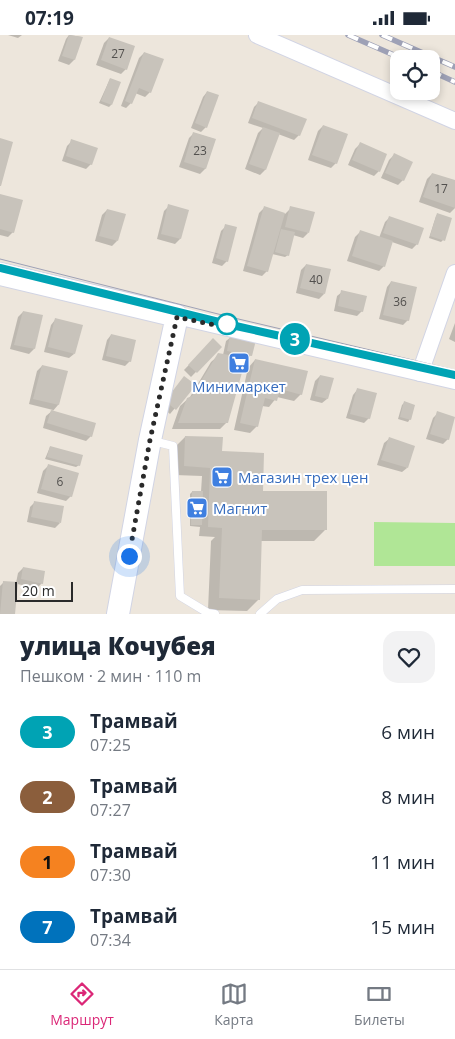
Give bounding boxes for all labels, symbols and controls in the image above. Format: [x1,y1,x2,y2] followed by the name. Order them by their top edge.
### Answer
[25,5,74,31] text: 07:19
[111,45,125,62] house number: 27
[390,50,440,100] map controls
[390,50,440,100] button: locate
[193,142,207,159] house number: 23
[434,180,448,197] house number: 17
[309,271,323,288] house number: 40
[393,293,407,310] house number: 36
[216,313,238,335] unlabelled marker
[279,323,311,355] line badge: 3
[290,327,300,351] text: 3
[227,351,251,375] supermarket icon: Минимаркет
[192,376,286,396] place label: Минимаркет
[210,465,234,489] supermarket icon: Магазин трех цен
[238,467,369,487] place label: Магазин трех цен
[57,473,64,490] house number: 6
[185,496,209,520] supermarket icon: Магнит
[213,498,267,518] place label: Магнит
[117,544,142,569] your location
[15,579,72,602] scale bar
[22,581,55,600] text: 20 m
[20,629,216,662] text: улица Кочубея
[383,631,435,683] button: heart
[20,665,201,687] text: Пешком · 2 мин · 110 m
[90,708,178,734] text: Трамвай
[381,719,435,745] text: 6 мин
[42,720,53,744] text: 3
[90,734,131,756] text: 07:25
[90,773,178,799] text: Трамвай
[381,784,435,810] text: 8 мин
[42,785,53,809] text: 2
[90,799,131,821] text: 07:27
[90,838,178,864] text: Трамвай
[370,849,435,875] text: 11 мин
[42,850,53,874] text: 1
[90,864,131,886] text: 07:30
[90,903,178,929] text: Трамвай
[370,914,435,940] text: 15 мин
[42,915,53,939] text: 7
[90,929,131,951] text: 07:34
[50,980,114,1029] tab: Маршрут
[214,980,254,1029] tab: Карта
[354,980,405,1029] tab: Билеты

